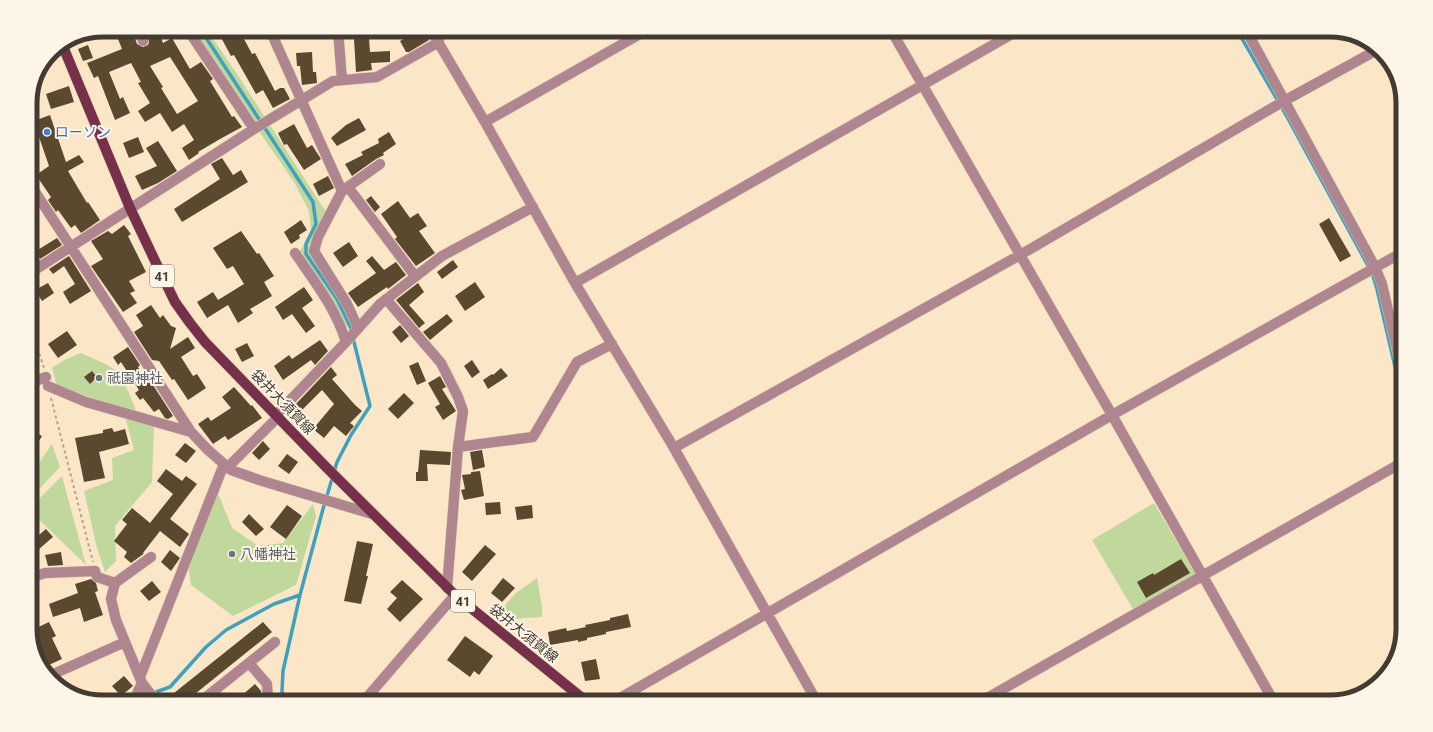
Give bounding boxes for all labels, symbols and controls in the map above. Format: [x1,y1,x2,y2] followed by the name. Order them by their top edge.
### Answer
[55,124,111,140] place label: ローソン
[42,127,52,137] marker: ローソン
[150,265,174,287] road number: 41
[248,366,318,438] street label: 袋井大須賀線
[107,370,163,386] place label: 祇園神社
[94,373,104,383] marker: 祇園神社
[240,546,296,562] place label: 八幡神社
[227,549,237,559] marker: 八幡神社
[451,590,475,612] road number: 41
[486,600,562,666] street label: 袋井大須賀線

